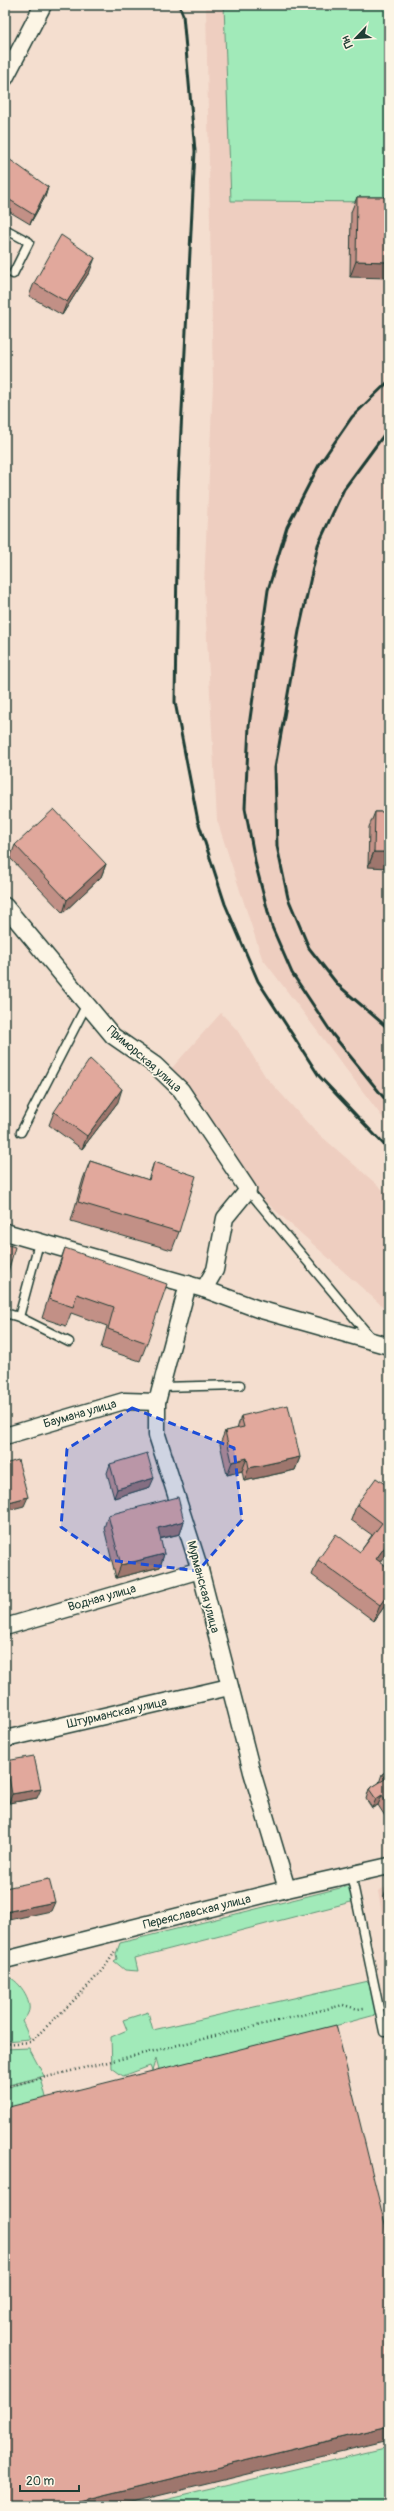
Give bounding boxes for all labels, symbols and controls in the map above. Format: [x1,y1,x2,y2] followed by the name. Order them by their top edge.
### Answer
[336,18,376,58] north arrow
[339,33,356,50] text: Пн
[104,1022,185,1096] street label: Приморская улица
[42,1396,119,1432] street label: Баумана улица
[183,1539,223,1635] street label: Мурманская улица
[66,1581,138,1615] street label: Водная улица
[66,1694,169,1732] street label: Штурманская улица
[142,1891,253,1933] street label: Переяславская улица
[20,2467,79,2493] scale bar
[26,2474,55,2489] text: 20 m

